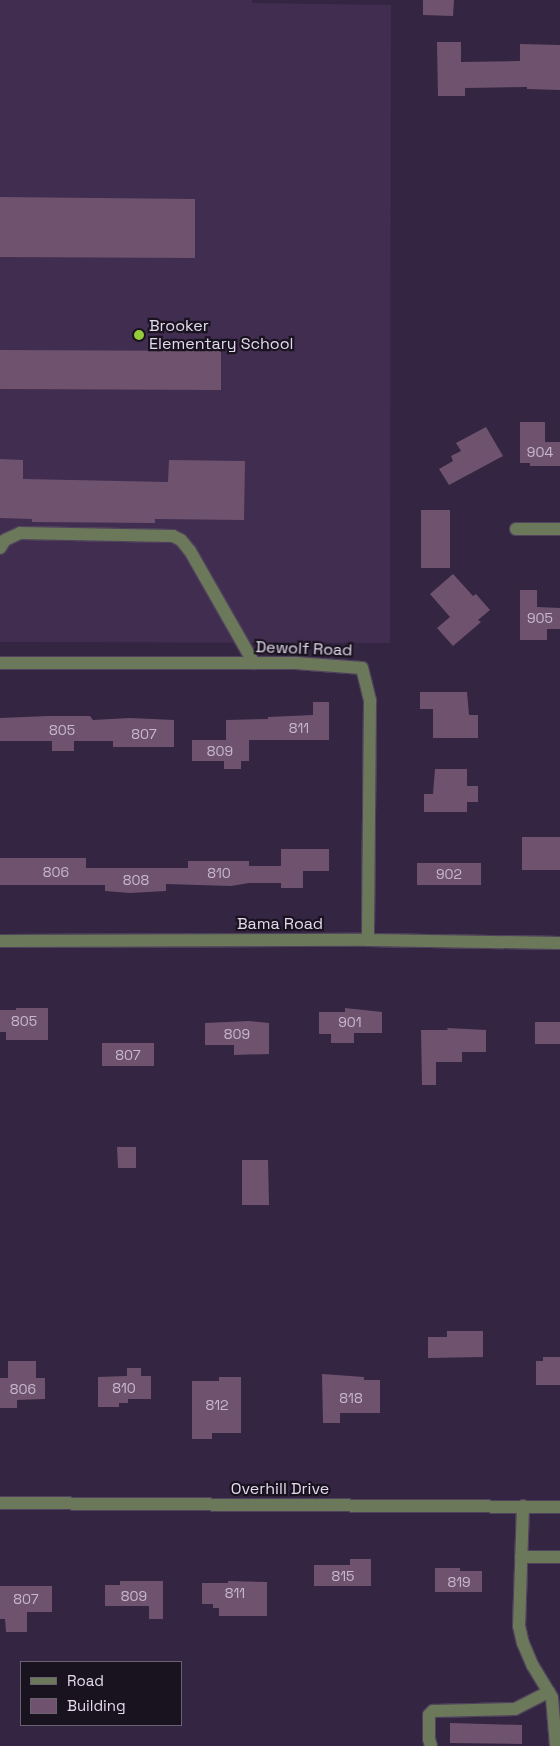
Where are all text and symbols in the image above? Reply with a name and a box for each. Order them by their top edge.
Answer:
place label: Brooker Elementary School [149,316,294,354]
marker: Brooker Elementary School [133,329,145,341]
house number: 904 [527,444,553,460]
house number: 905 [527,610,553,626]
street label: Dewolf Road [255,638,353,660]
house number: 811 [289,720,309,736]
house number: 805 [49,722,75,738]
house number: 807 [131,726,157,742]
house number: 809 [207,743,233,759]
house number: 806 [43,864,69,880]
house number: 810 [207,865,231,881]
house number: 902 [436,866,462,882]
house number: 808 [123,872,149,888]
street label: Bama Road [237,914,323,934]
house number: 805 [11,1013,37,1029]
house number: 901 [338,1014,362,1030]
house number: 809 [224,1026,250,1042]
house number: 807 [115,1047,141,1063]
house number: 810 [112,1380,136,1396]
house number: 806 [10,1381,36,1397]
house number: 818 [339,1390,363,1406]
house number: 812 [205,1397,229,1413]
street label: Overhill Drive [231,1479,329,1499]
house number: 815 [332,1568,354,1584]
house number: 819 [447,1574,471,1590]
house number: 811 [225,1585,245,1601]
house number: 809 [121,1588,147,1604]
house number: 807 [13,1591,39,1607]
legend [20,1661,182,1726]
text: Road [67,1671,104,1690]
text: Building [67,1696,126,1715]

